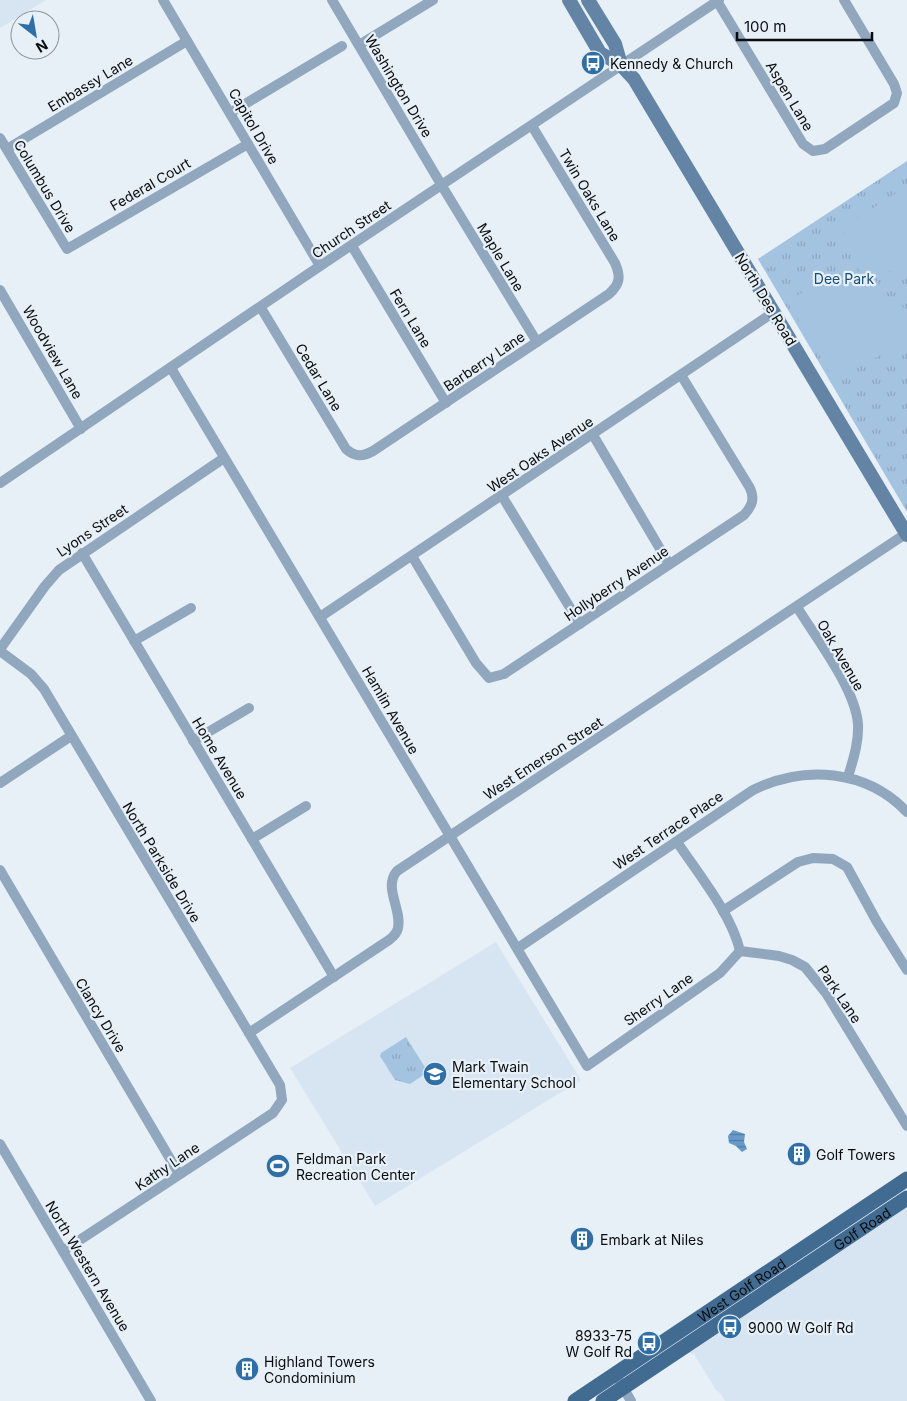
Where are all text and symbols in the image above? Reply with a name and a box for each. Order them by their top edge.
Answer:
north arrow [10,10,60,60]
scale bar [737,10,872,42]
text: 100 m [744,17,786,36]
street label: Washington Drive [362,32,436,140]
text: N [33,37,51,57]
bus stop icon: Kennedy & Church [580,50,606,76]
street label: Embassy Lane [44,51,136,115]
place label: Kennedy & Church [610,55,733,72]
street label: Aspen Lane [763,58,817,134]
street label: Capitol Drive [225,85,283,167]
street label: Columbus Drive [11,136,79,236]
street label: Twin Oaks Lane [556,146,624,244]
street label: Federal Court [107,154,194,214]
street label: Church Street [308,196,394,262]
street label: Maple Lane [474,220,528,294]
street label: North Dee Road [732,249,800,349]
park label: Dee Park [814,270,874,287]
street label: Fern Lane [387,285,435,351]
street label: Woodview Lane [19,302,87,402]
street label: Barberry Lane [440,328,528,394]
street label: Cedar Lane [292,340,346,414]
street label: West Oaks Avenue [484,412,596,496]
street label: Lyons Street [53,500,131,560]
street label: Hollyberry Avenue [561,542,671,624]
street label: Oak Avenue [814,616,868,694]
street label: Hamlin Avenue [359,663,423,757]
street label: West Emerson Street [480,713,606,803]
street label: Home Avenue [189,714,251,802]
street label: West Terrace Place [610,787,726,873]
street label: North Parkside Drive [119,799,205,925]
street label: Park Lane [814,962,866,1026]
street label: Sherry Lane [620,969,696,1029]
street label: Clancy Drive [72,975,130,1055]
place label: Mark Twain Elementary School [452,1058,576,1091]
school or university icon: Mark Twain Elementary School [422,1061,448,1087]
street label: Kathy Lane [132,1138,202,1194]
building icon: Golf Towers [786,1141,812,1167]
place label: Golf Towers [816,1146,895,1163]
place label: Feldman Park Recreation Center [296,1150,415,1183]
sports icon: Feldman Park Recreation Center [265,1153,291,1179]
street label: North Western Avenue [42,1198,134,1334]
street label: Golf Road [830,1203,893,1253]
building icon: Embark at Niles [569,1226,595,1252]
place label: Embark at Niles [600,1231,704,1248]
street label: West Golf Road [694,1254,789,1325]
bus stop icon: 9000 W Golf Rd [717,1314,743,1340]
place label: 9000 W Golf Rd [748,1319,854,1336]
place label: 8933-75 W Golf Rd [566,1327,632,1360]
bus stop icon: 8933-75 W Golf Rd [636,1330,662,1356]
place label: Highland Towers Condominium [264,1353,375,1386]
building icon: Highland Towers Condominium [234,1356,260,1382]

